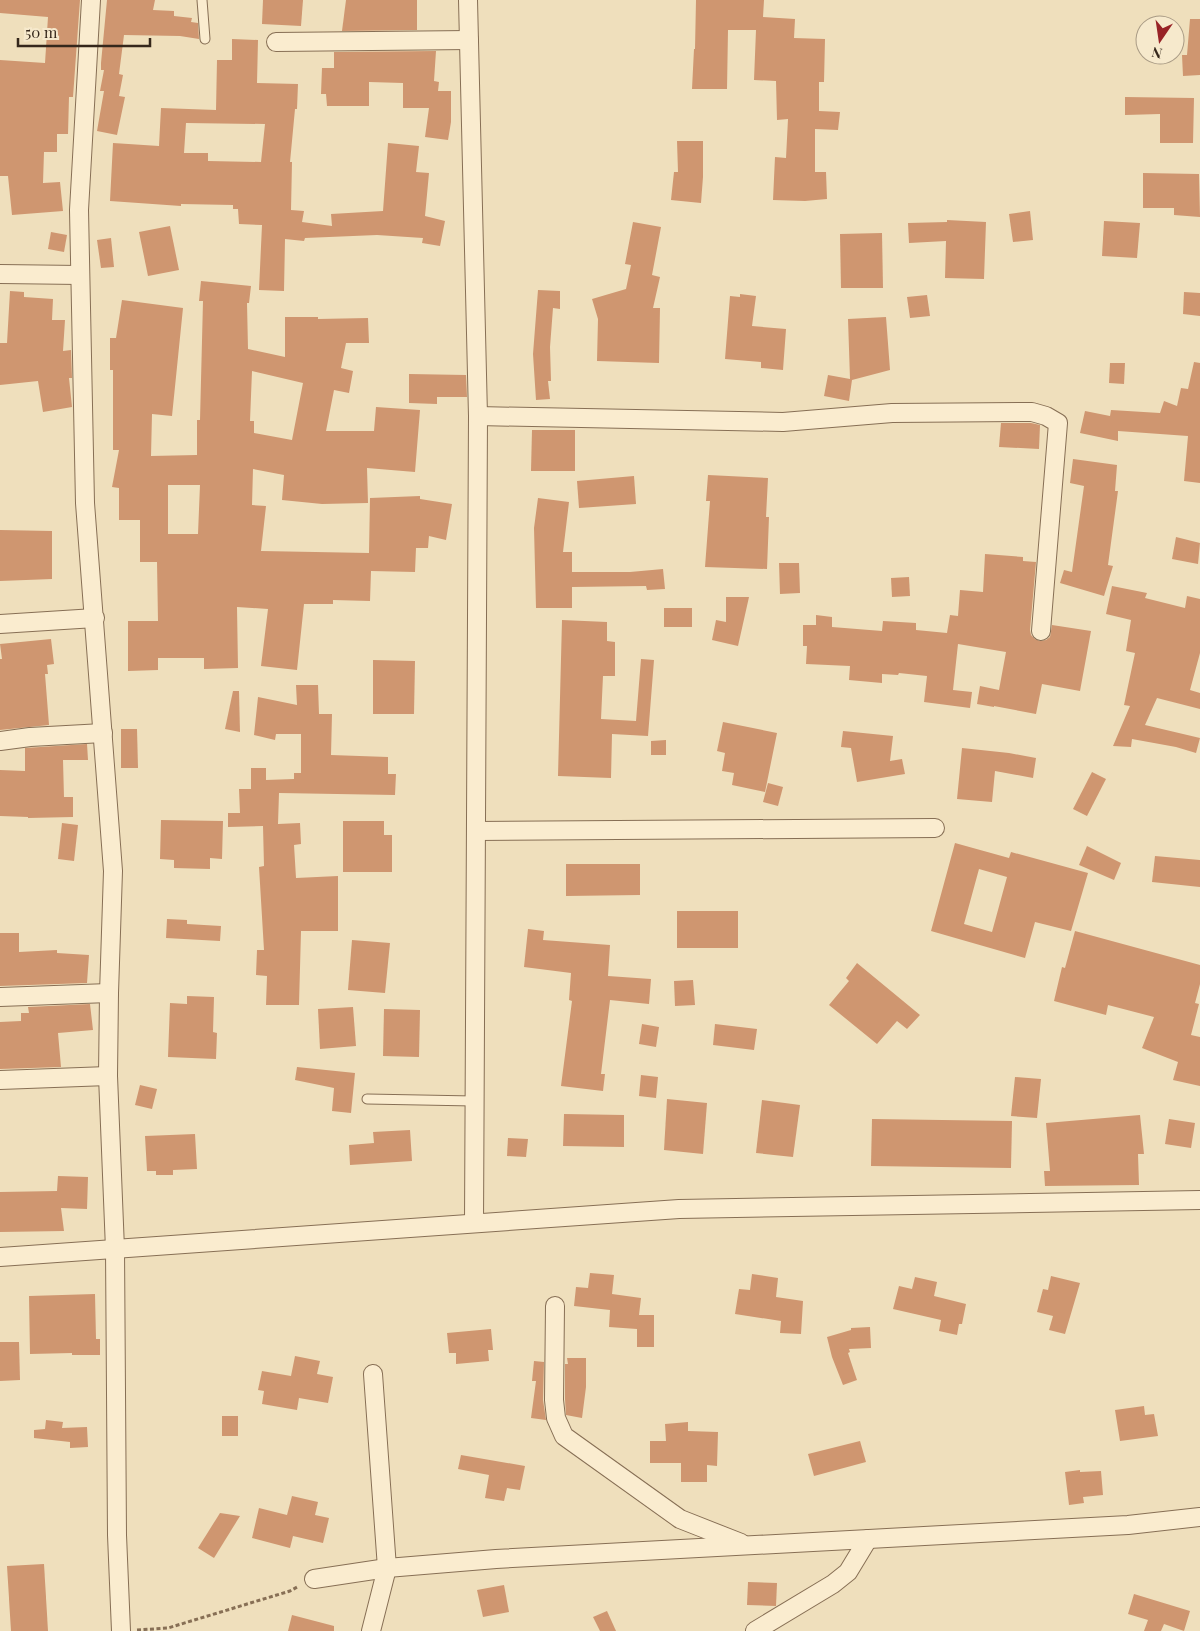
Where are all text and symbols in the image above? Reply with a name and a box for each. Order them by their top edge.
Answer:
scale bar [18,15,150,47]
north arrow [1135,15,1185,65]
text: 50 m [25,22,58,42]
text: N [1150,43,1164,64]

